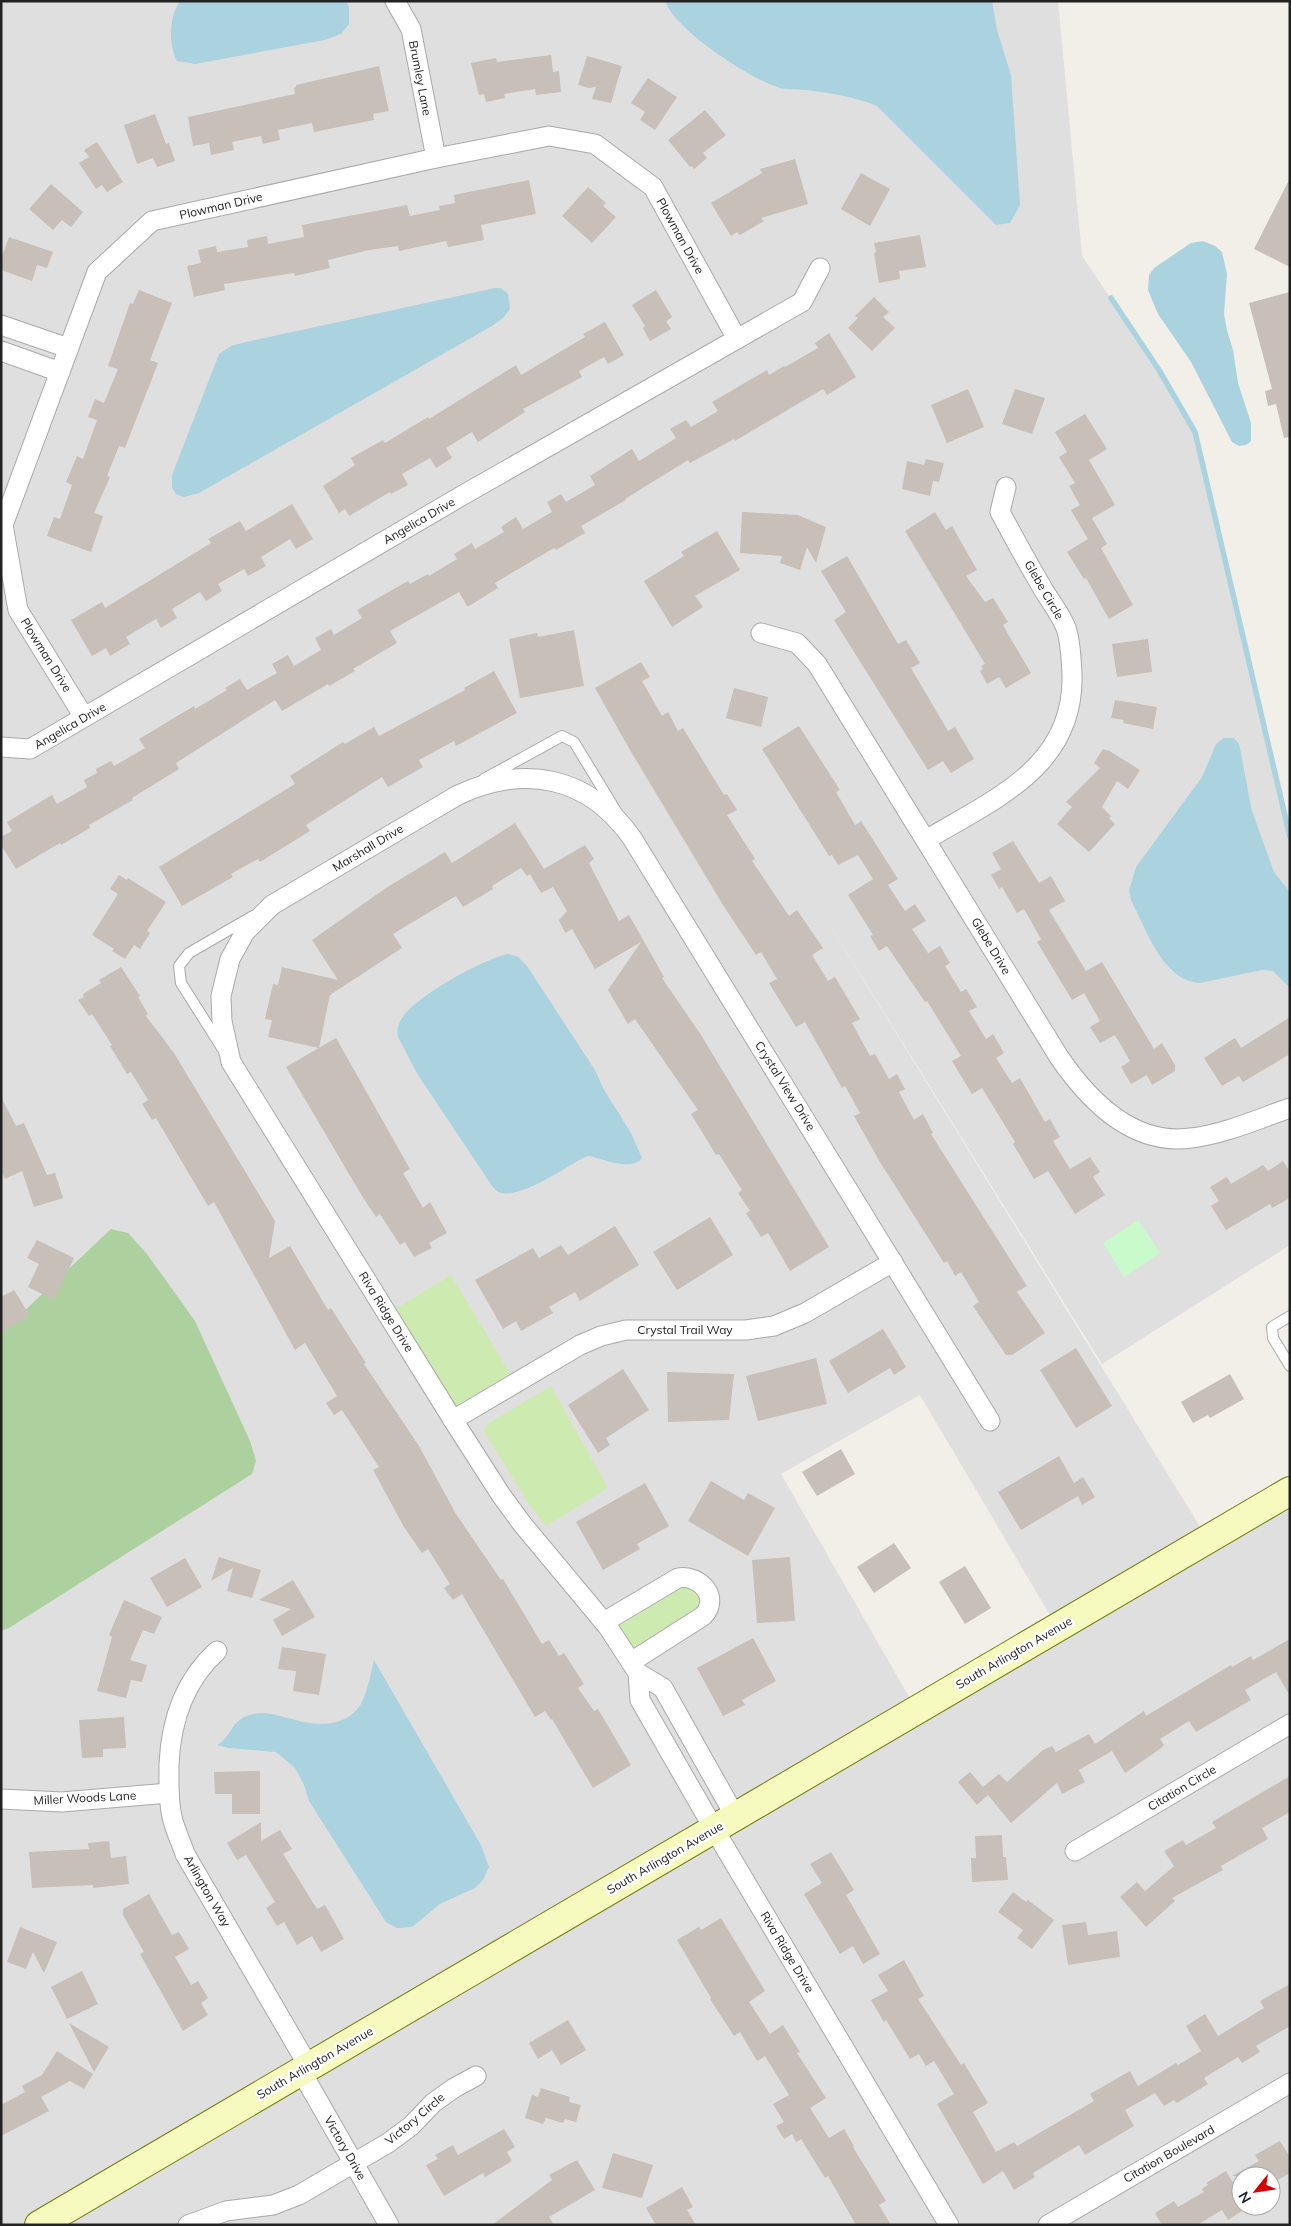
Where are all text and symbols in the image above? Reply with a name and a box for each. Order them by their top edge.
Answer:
street label: Brumley Lane [406,39,435,117]
street label: Plowman Drive [178,189,264,222]
street label: Plowman Drive [653,195,708,276]
street label: Angelica Drive [380,494,457,547]
street label: Glebe Circle [1022,558,1067,622]
street label: Plowman Drive [18,615,75,695]
street label: Angelica Drive [31,699,108,752]
street label: Marshall Drive [330,821,406,875]
street label: Glebe Drive [969,914,1014,977]
street label: Crystal View Drive [752,1038,819,1133]
street label: Riva Ridge Drive [356,1269,417,1355]
street label: Crystal Trail Way [637,1322,733,1337]
street label: South Arlington Avenue [953,1613,1075,1692]
street label: Citation Circle [1145,1761,1219,1814]
street label: Miller Woods Lane [33,1787,137,1808]
street label: South Arlington Avenue [604,1818,726,1897]
street label: Arlington Way [181,1852,234,1930]
street label: Riva Ridge Drive [757,1908,818,1995]
street label: South Arlington Avenue [254,2023,376,2102]
street label: Victory Circle [382,2089,447,2148]
street label: Victory Drive [321,2113,370,2182]
street label: Citation Boulevard [1121,2121,1217,2186]
north arrow [1231,2166,1281,2216]
text: N [1234,2188,1255,2207]

